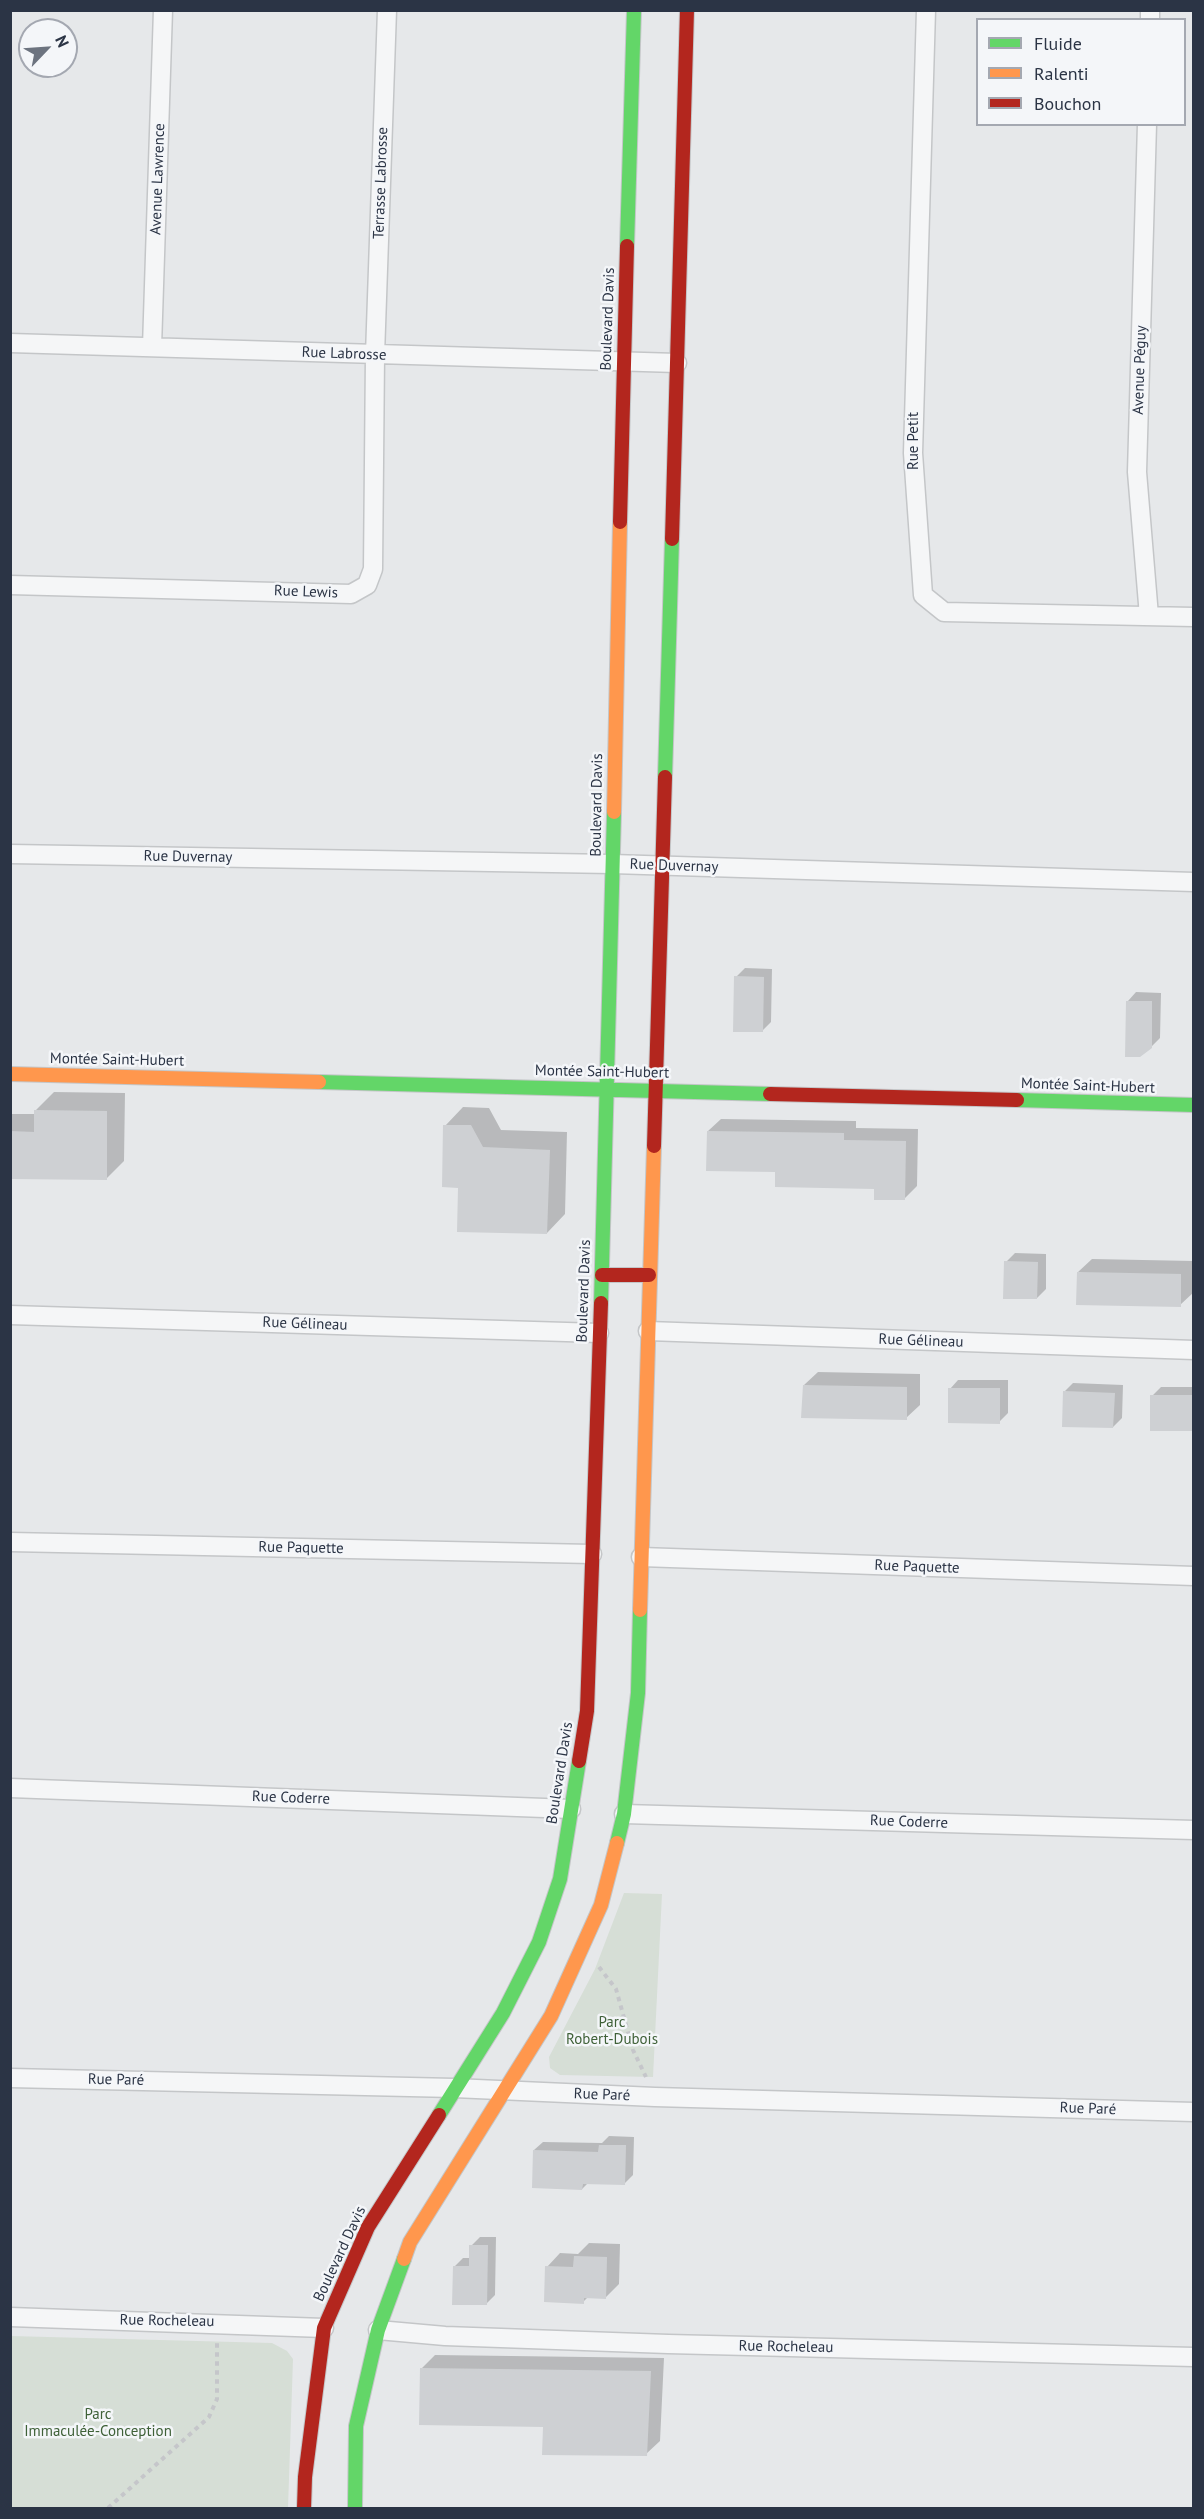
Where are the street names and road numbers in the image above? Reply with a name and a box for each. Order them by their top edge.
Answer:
street label: Avenue Lawrence [147,123,169,235]
street label: Terrasse Labrosse [370,127,392,239]
street label: Boulevard Davis [597,267,619,371]
street label: Avenue Péguy [1129,325,1151,415]
street label: Rue Labrosse [301,344,387,364]
street label: Rue Petit [905,412,923,470]
street label: Rue Lewis [274,582,338,602]
street label: Boulevard Davis [587,753,607,857]
street label: Rue Duvernay [143,847,233,867]
street label: Rue Duvernay [629,855,719,877]
street label: Montée Saint-Hubert [50,1050,184,1070]
street label: Montée Saint-Hubert [535,1062,669,1082]
street label: Montée Saint-Hubert [1021,1075,1155,1097]
street label: Boulevard Davis [573,1239,595,1343]
street label: Rue Gélineau [262,1314,348,1334]
street label: Rue Gélineau [878,1331,964,1351]
street label: Rue Paquette [258,1538,344,1558]
street label: Rue Paquette [874,1557,960,1577]
street label: Boulevard Davis [543,1721,577,1825]
street label: Rue Coderre [252,1788,330,1808]
street label: Rue Coderre [870,1812,948,1832]
street label: Rue Paré [88,2071,144,2089]
street label: Rue Paré [573,2085,631,2105]
street label: Rue Paré [1059,2099,1117,2119]
street label: Boulevard Davis [310,2203,370,2305]
street label: Rue Rocheleau [119,2311,215,2331]
street label: Rue Rocheleau [738,2337,834,2357]

